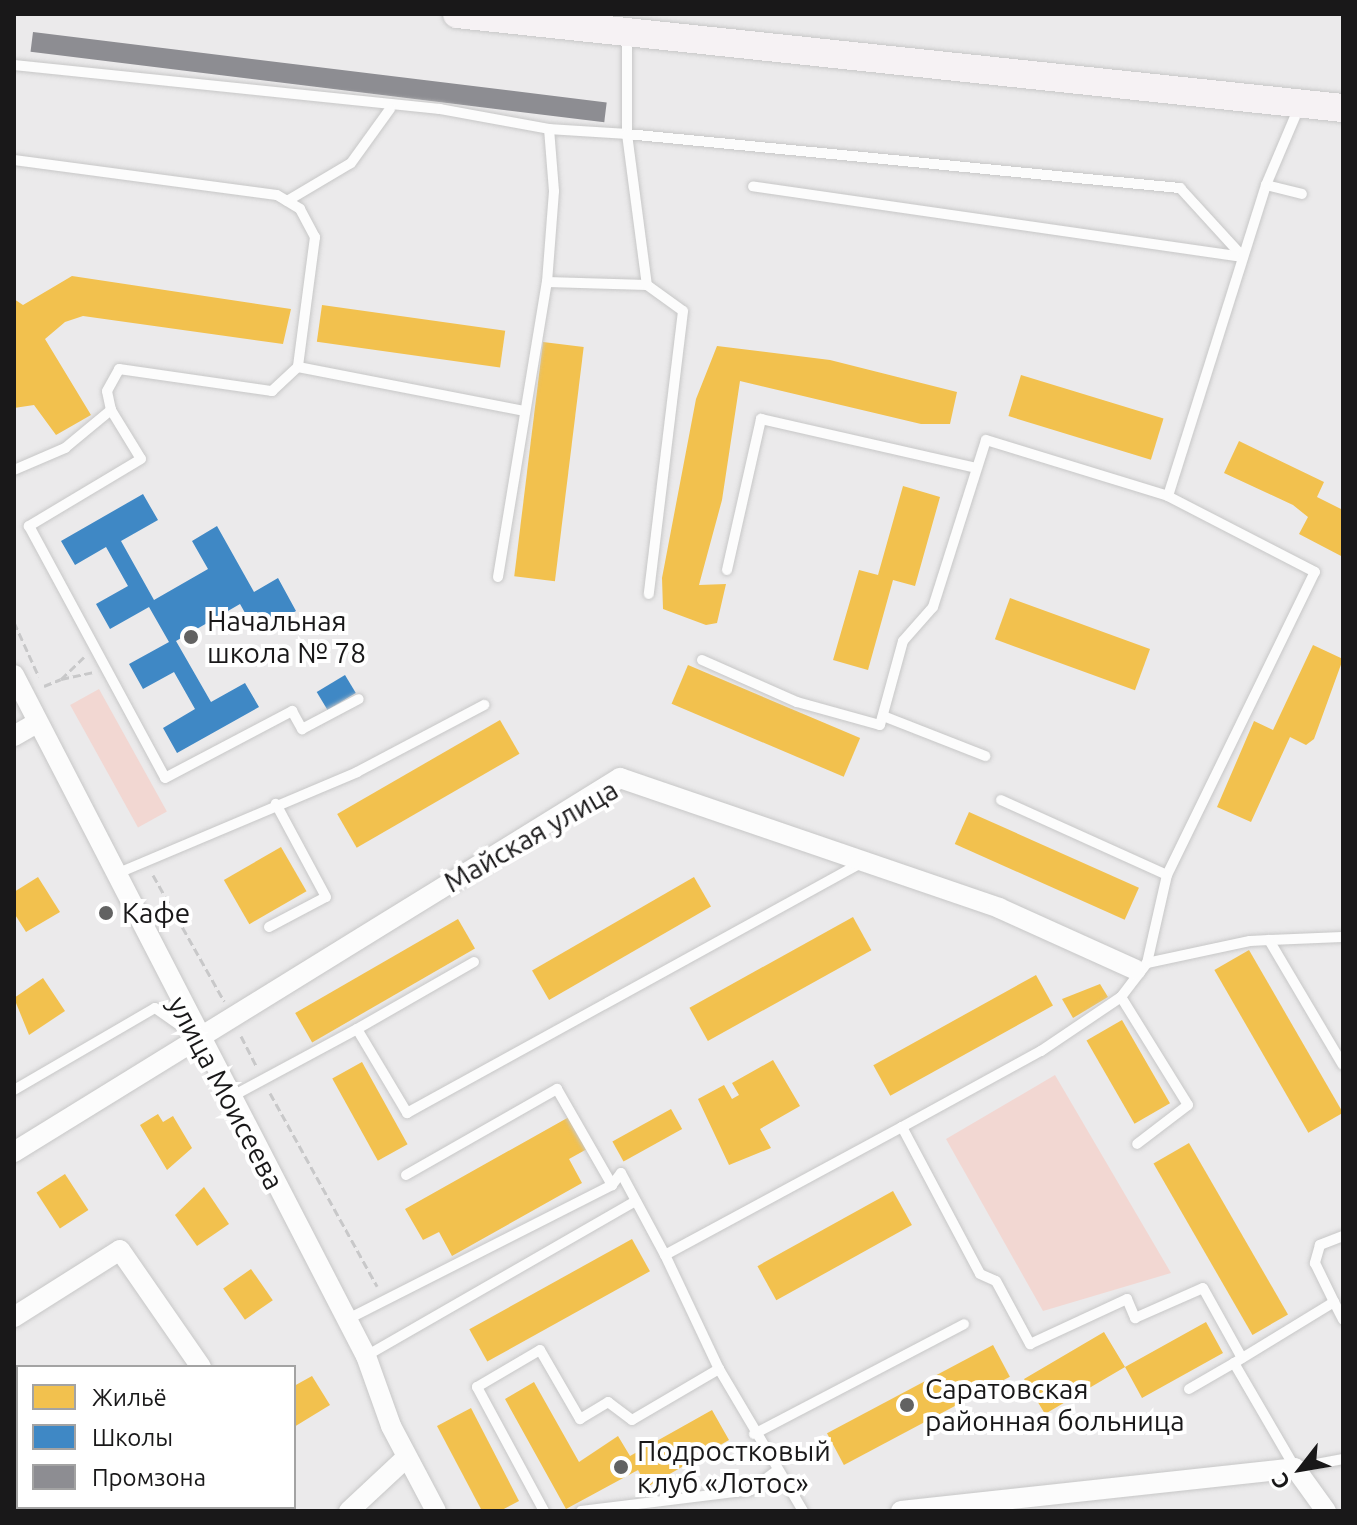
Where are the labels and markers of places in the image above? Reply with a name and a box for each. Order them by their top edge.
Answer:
place label: Начальная школа № 78 [207,604,366,670]
marker: Начальная школа № 78 [182,628,200,646]
place label: Кафе [122,896,190,930]
marker: Кафе [97,904,115,922]
place label: Саратовская районная больница [925,1372,1185,1438]
marker: Саратовская районная больница [896,1394,918,1416]
place label: Подростковый клуб «Лотос» [637,1434,831,1500]
marker: Подростковый клуб «Лотос» [612,1458,630,1476]

